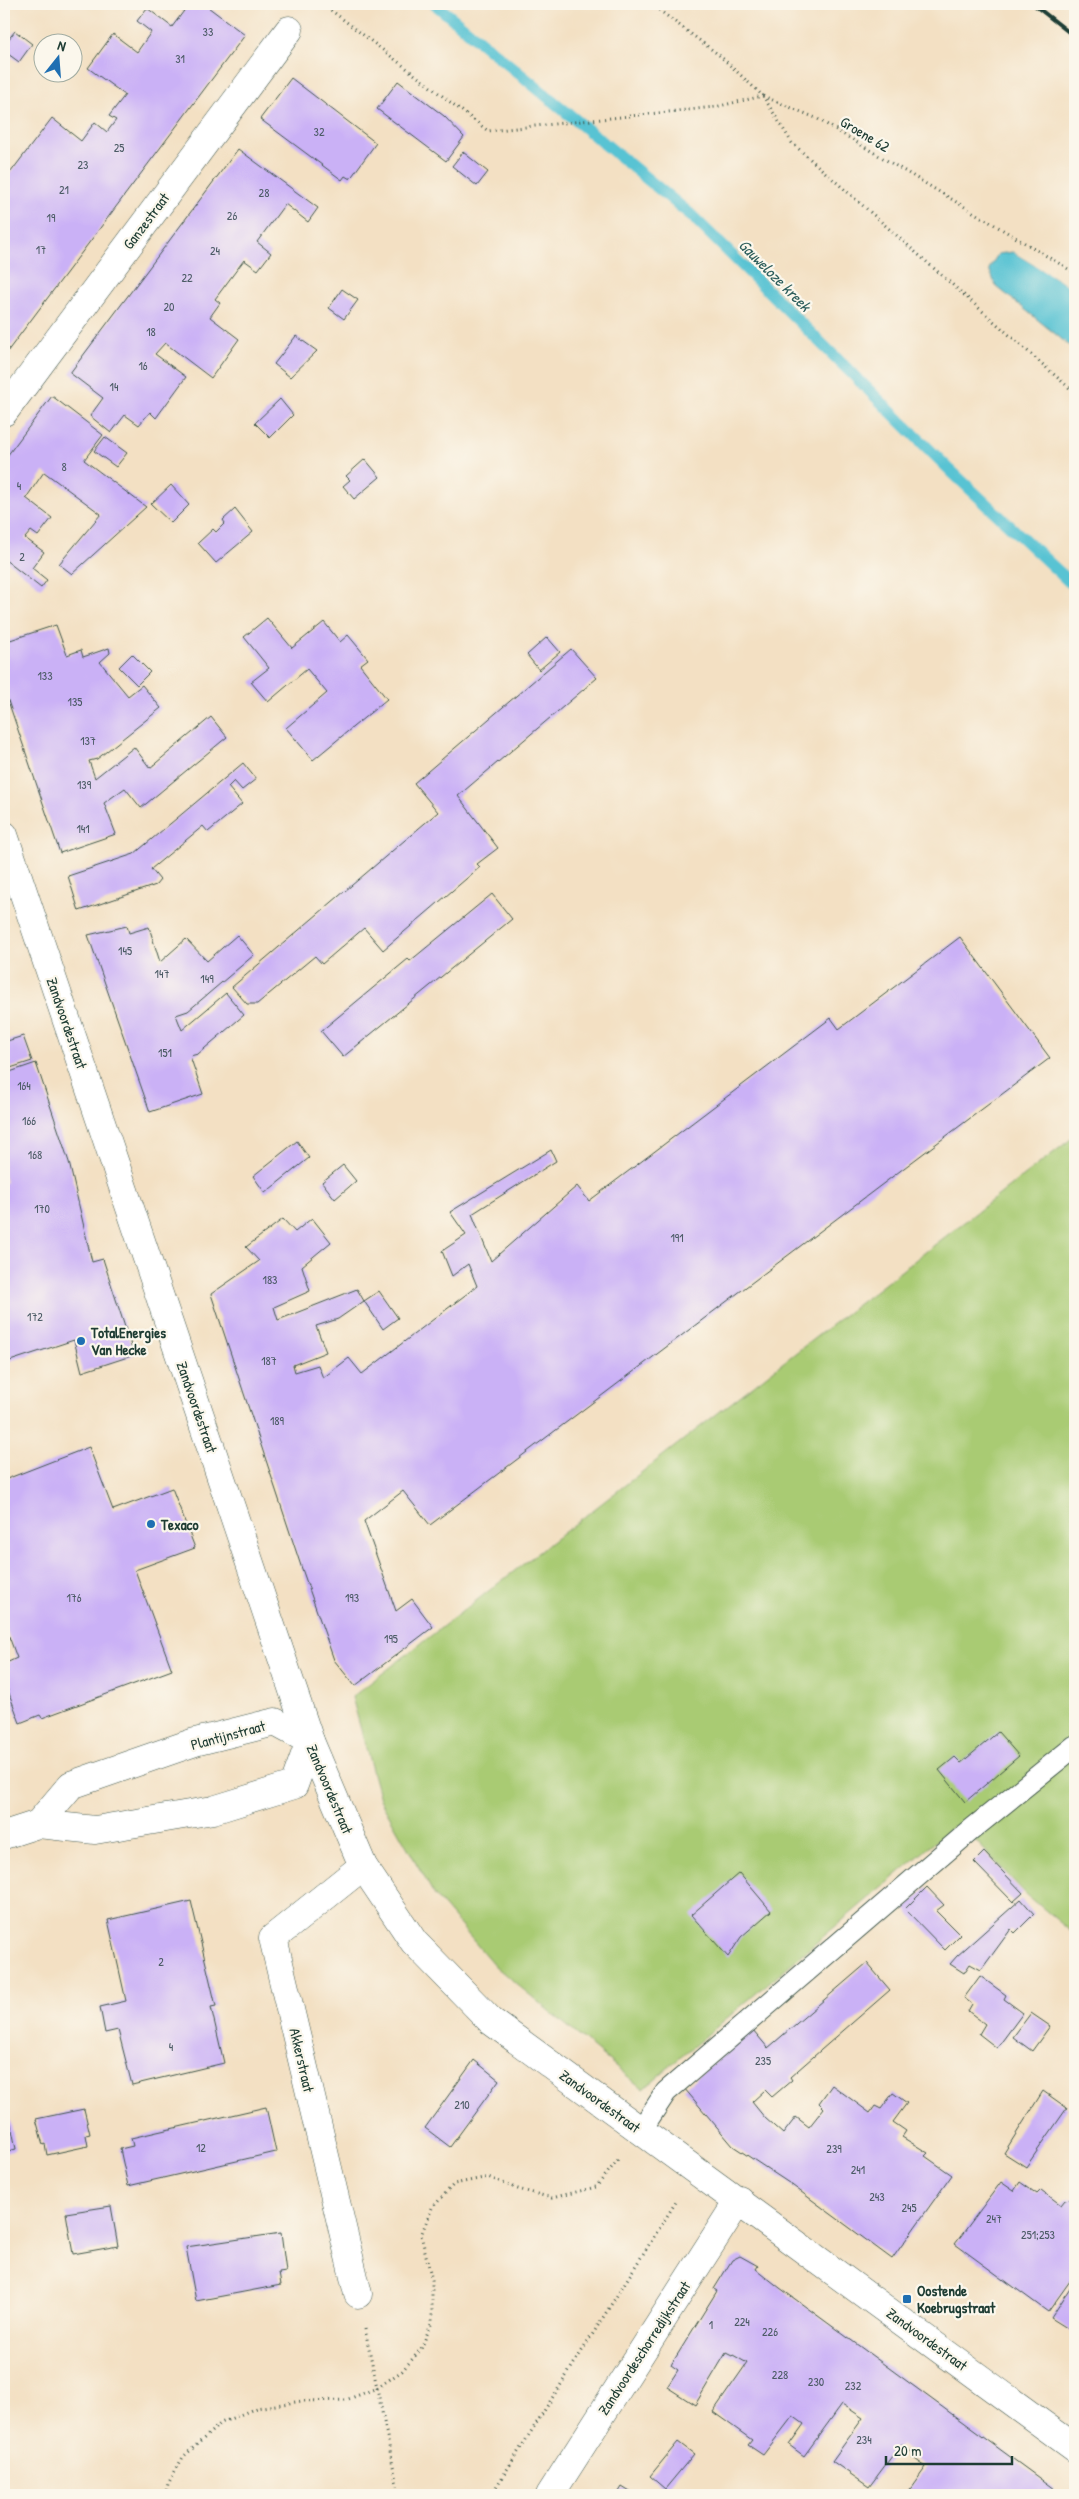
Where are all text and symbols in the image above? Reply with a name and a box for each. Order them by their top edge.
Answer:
house number: 33 [203,23,213,40]
north arrow [32,32,82,82]
text: N [56,35,69,55]
house number: 31 [175,50,185,67]
street label: Groene 62 [836,111,894,157]
house number: 32 [314,123,325,140]
house number: 25 [114,139,124,156]
house number: 23 [78,156,89,173]
house number: 21 [59,181,69,198]
house number: 28 [259,184,269,201]
street label: Ganzestraat [118,188,175,254]
house number: 26 [227,207,237,224]
house number: 19 [47,209,56,226]
water label: Gauweloze kreek [734,234,817,317]
house number: 17 [36,241,46,258]
house number: 24 [210,242,221,259]
house number: 22 [181,269,193,286]
house number: 20 [164,298,175,315]
house number: 18 [146,323,156,340]
house number: 16 [138,357,148,374]
house number: 14 [110,378,119,395]
house number: 8 [61,458,67,475]
house number: 4 [17,477,22,494]
house number: 2 [19,548,25,565]
house number: 133 [37,667,53,684]
house number: 135 [68,693,82,710]
house number: 137 [80,732,96,749]
house number: 139 [77,776,92,793]
house number: 141 [76,820,90,837]
house number: 145 [118,942,132,959]
house number: 147 [155,965,169,982]
house number: 149 [200,970,214,987]
street label: Zandvoordestraat [42,974,93,1072]
house number: 151 [158,1044,172,1061]
house number: 164 [17,1077,31,1094]
house number: 166 [22,1112,36,1129]
house number: 168 [28,1146,42,1163]
house number: 170 [34,1200,50,1217]
house number: 191 [670,1229,684,1246]
house number: 183 [263,1271,277,1288]
house number: 172 [27,1308,43,1325]
place label: TotalEnergies Van Hecke [90,1322,166,1360]
marker: TotalEnergies Van Hecke [75,1335,87,1347]
house number: 187 [261,1352,277,1369]
street label: Zandvoordestraat [172,1358,223,1456]
house number: 189 [270,1412,285,1429]
place label: Texaco [160,1514,198,1535]
marker: Texaco [145,1518,157,1530]
house number: 176 [66,1589,82,1606]
house number: 193 [345,1589,359,1606]
house number: 195 [384,1630,398,1647]
street label: Plantijnstraat [188,1715,268,1755]
street label: Zandvoordestraat [302,1741,359,1838]
house number: 2 [158,1953,164,1970]
street label: Akkerstraat [284,2026,320,2095]
house number: 4 [169,2038,174,2055]
house number: 235 [755,2052,771,2069]
street label: Zandvoordestraat [555,2064,645,2138]
house number: 210 [454,2096,470,2113]
house number: 12 [196,2139,206,2156]
house number: 239 [826,2140,842,2157]
house number: 241 [851,2161,865,2178]
house number: 243 [869,2188,885,2205]
house number: 245 [901,2199,917,2216]
house number: 247 [986,2210,1002,2227]
house number: 251;253 [1021,2226,1055,2243]
street label: Zandvoordeschorredijkstraat [593,2276,696,2419]
place label: Oostende Koebrugstraat [917,2280,996,2319]
marker: Oostende Koebrugstraat [901,2293,913,2305]
street label: Zandvoordestraat [882,2302,972,2376]
house number: 224 [734,2313,750,2330]
house number: 1 [709,2316,713,2333]
house number: 226 [762,2323,778,2340]
house number: 228 [772,2366,788,2383]
house number: 230 [808,2373,824,2390]
house number: 232 [845,2377,862,2394]
house number: 234 [856,2431,872,2448]
scale bar [886,2434,1013,2466]
text: 20 m [894,2440,921,2461]

